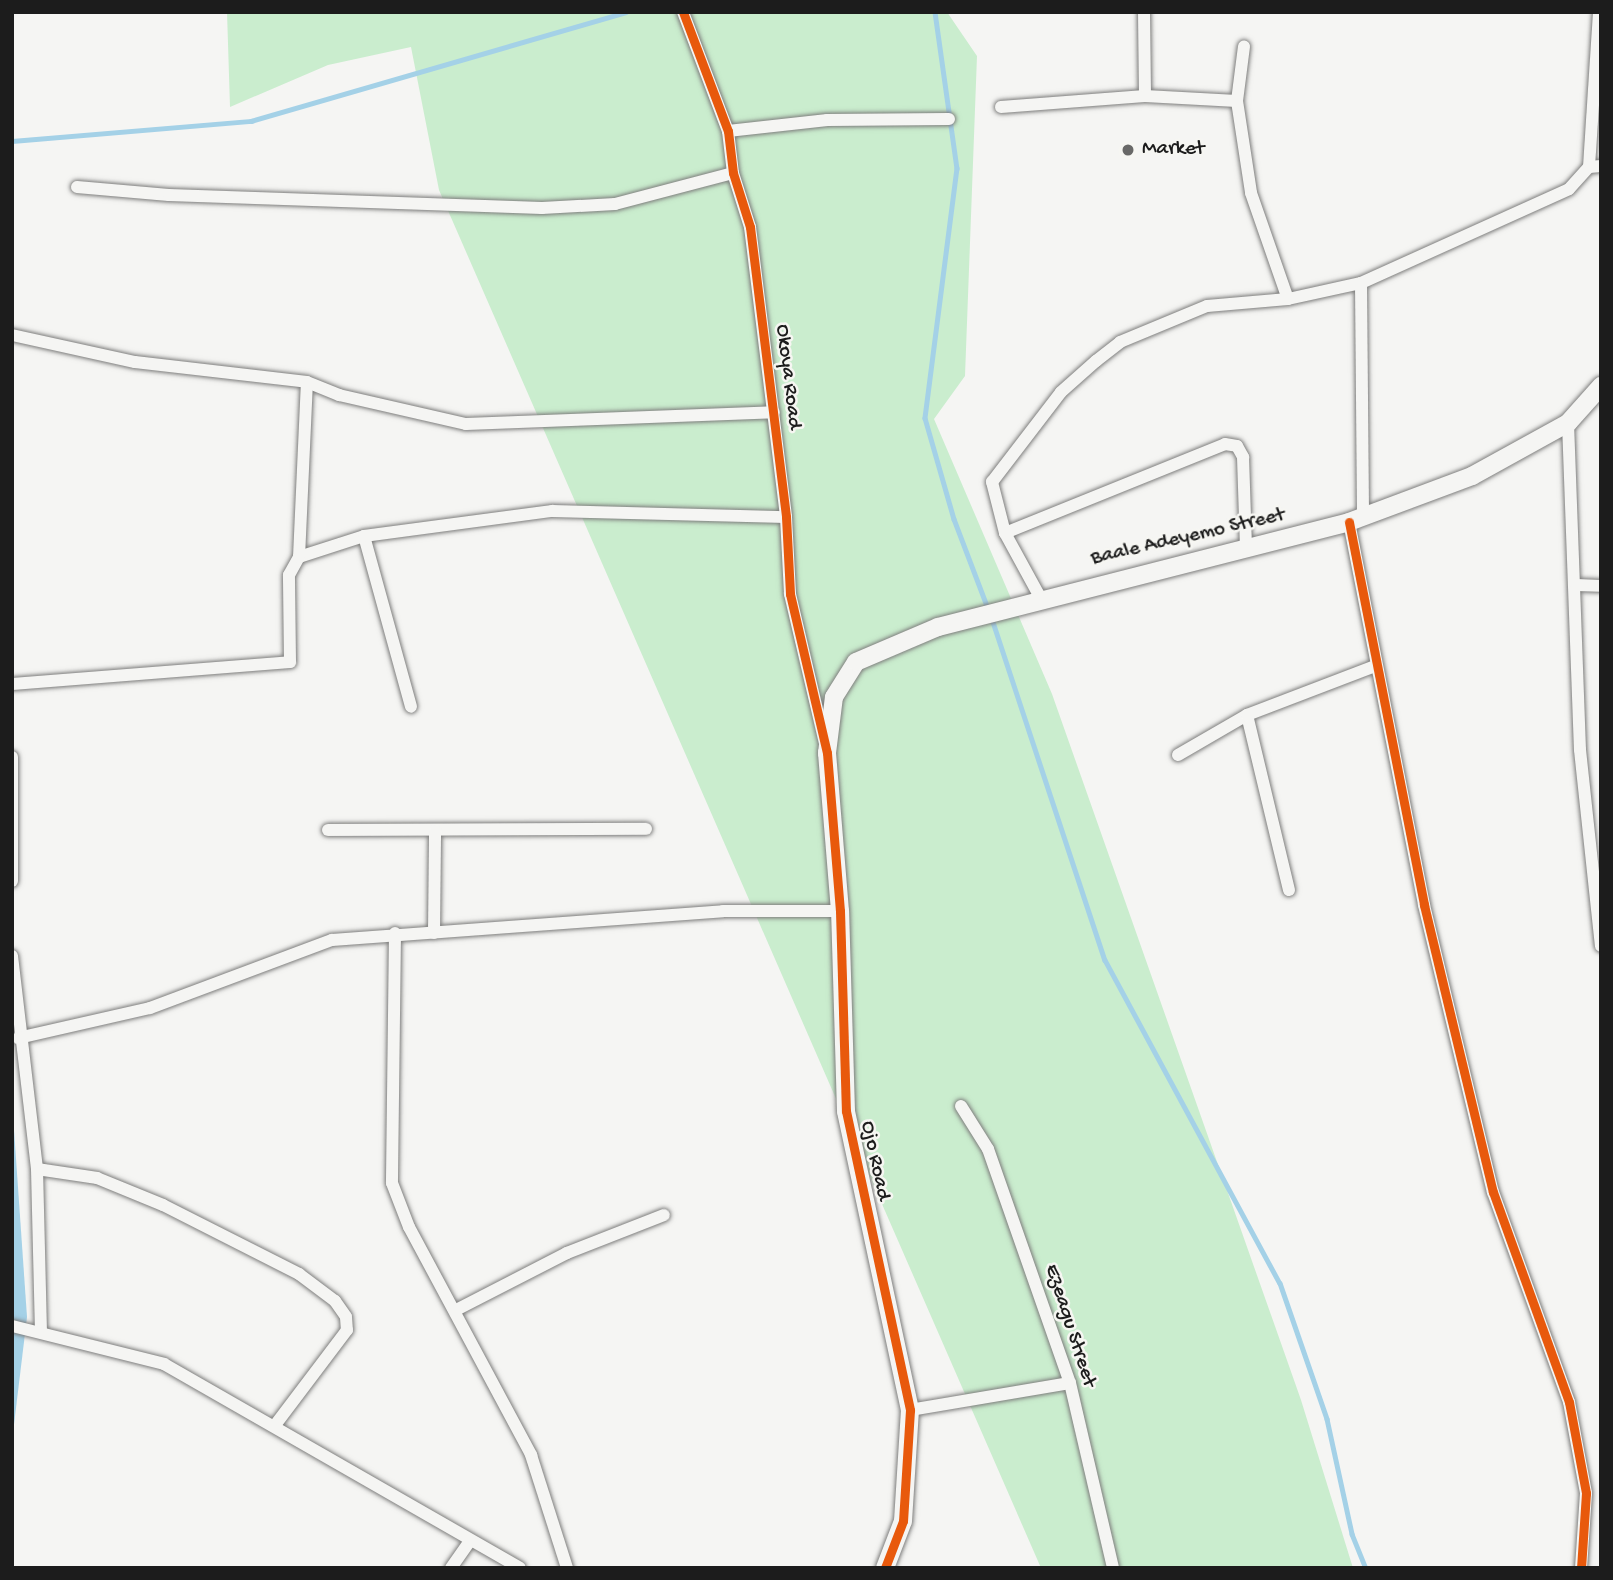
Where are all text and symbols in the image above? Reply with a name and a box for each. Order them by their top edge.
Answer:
place label: Market [1142,137,1204,163]
marker: Market [1120,142,1136,158]
street label: Okoya Road [768,323,806,431]
street label: Baale Adeyemo Street [1089,503,1287,573]
street label: Ojo Road [853,1119,895,1203]
street label: Ezeagu Street [1037,1261,1101,1391]

